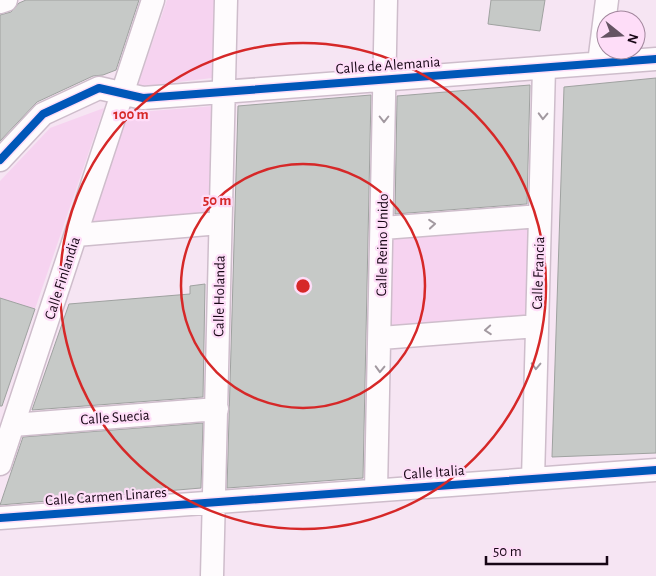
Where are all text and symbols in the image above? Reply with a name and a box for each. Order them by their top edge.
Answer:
north arrow [596,10,646,60]
text: N [624,32,641,45]
street label: Calle de Alemania [335,54,441,77]
text: 100 m [113,107,149,122]
one-way arrow [538,113,548,121]
one-way arrow [379,115,389,123]
text: 50 m [203,193,231,208]
street label: Calle Reino Unido [374,193,391,297]
one-way arrow [428,219,436,230]
street label: Calle Finlandia [42,235,83,321]
street label: Calle Francia [530,236,547,310]
street label: Calle Holanda [211,255,228,337]
centre of rings [294,277,312,295]
one-way arrow [484,324,492,335]
one-way arrow [531,363,541,371]
one-way arrow [375,365,385,373]
street label: Calle Suecia [80,408,150,427]
street label: Calle Italia [403,463,465,482]
street label: Calle Carmen Linares [45,485,167,508]
scale bar [486,534,607,566]
text: 50 m [493,544,522,559]

